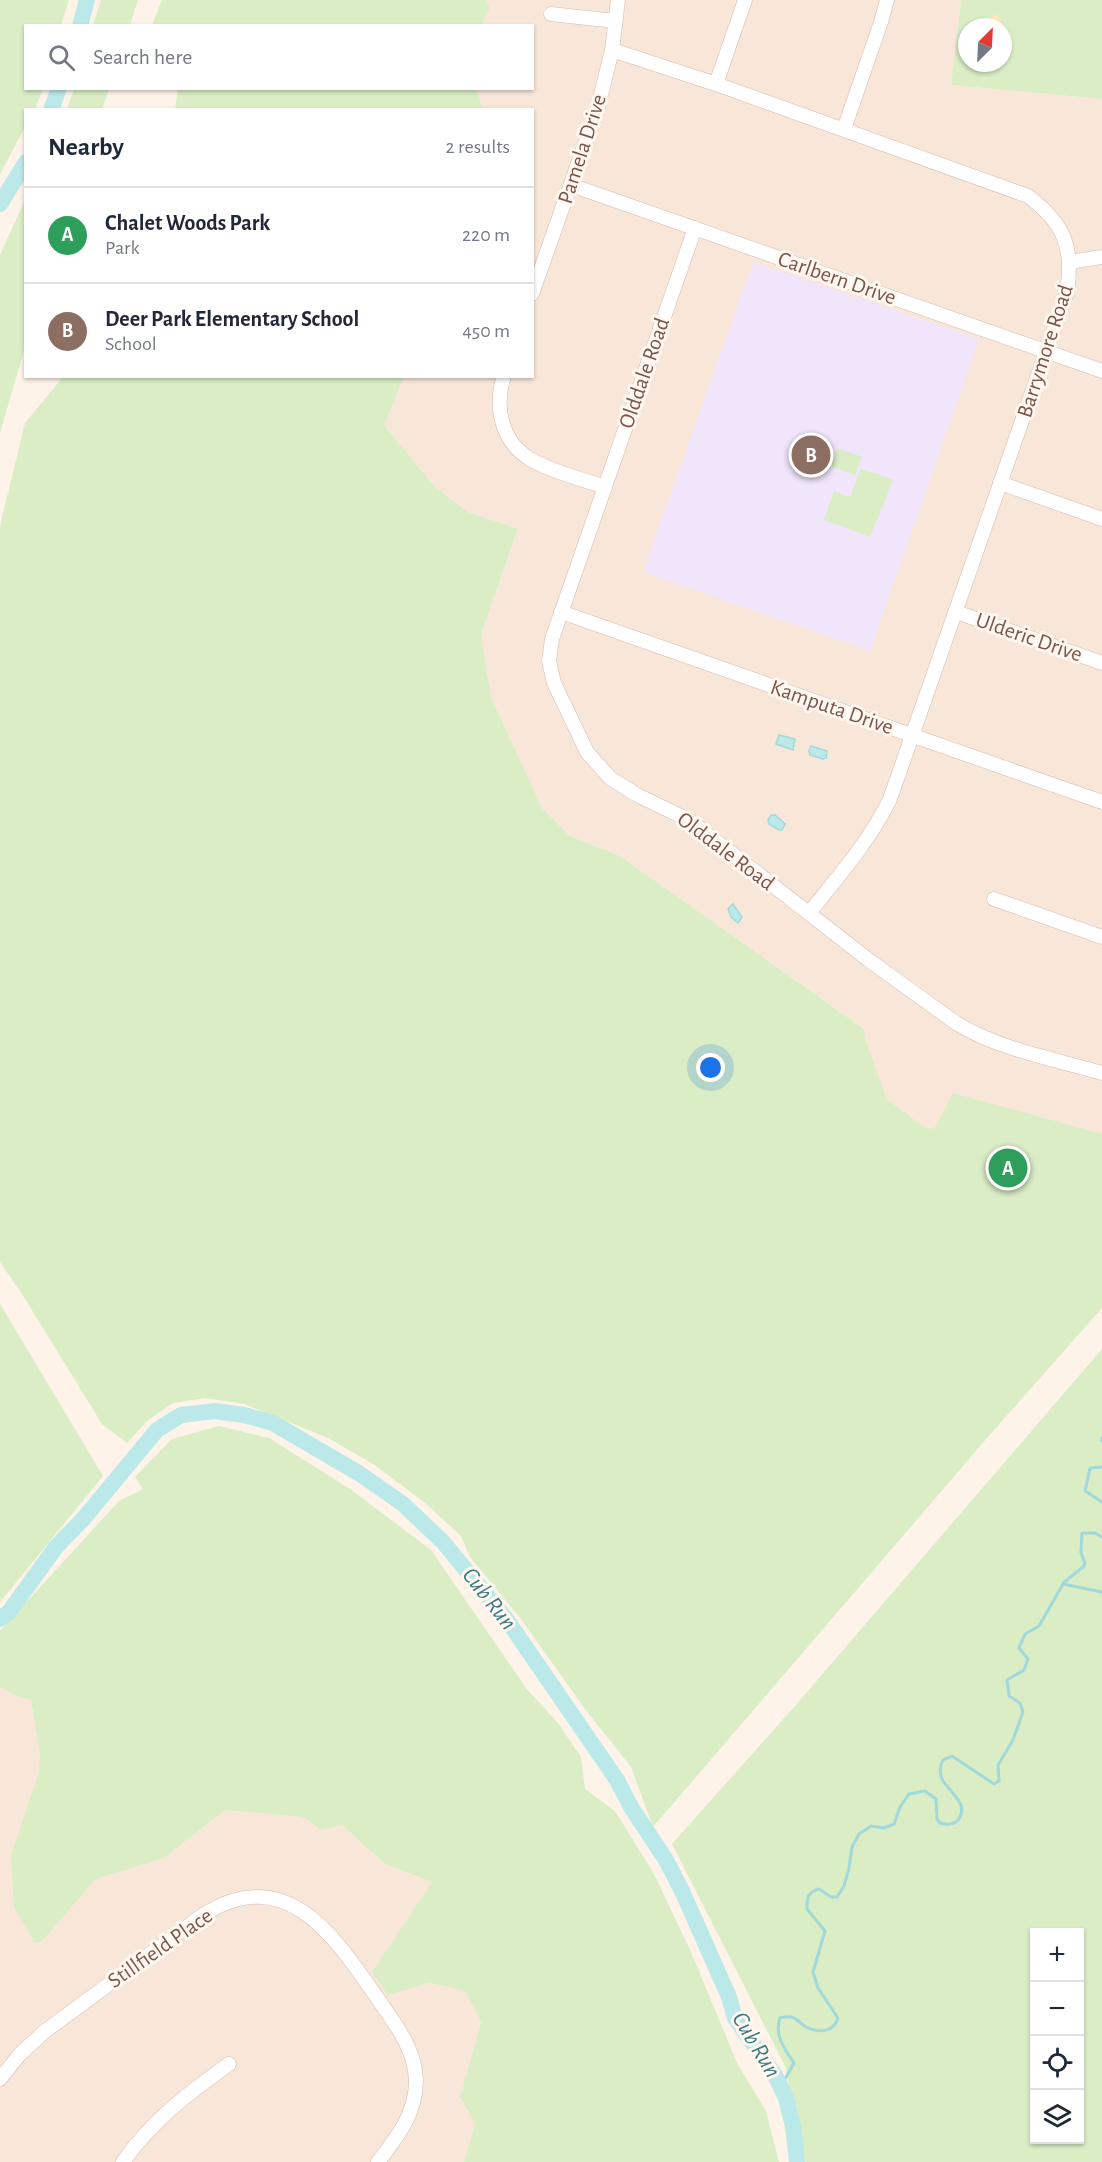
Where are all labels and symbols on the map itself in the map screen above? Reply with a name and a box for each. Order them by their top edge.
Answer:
north arrow [958,18,1012,72]
street label: Pamela Drive [554,92,610,206]
street label: Carlbern Drive [775,248,899,308]
street label: Barrymore Road [1013,282,1077,420]
street label: Olddale Road [615,315,673,431]
pin: B [792,432,830,478]
street label: Ulderic Drive [973,609,1085,665]
street label: Kamputa Drive [768,676,896,738]
street label: Olddale Road [673,808,779,894]
your location [696,1053,725,1082]
pin: A [988,1146,1028,1190]
water label: Cub Run [457,1563,521,1635]
street label: Stillfield Place [104,1904,216,1992]
water label: Cub Run [727,2008,785,2082]

